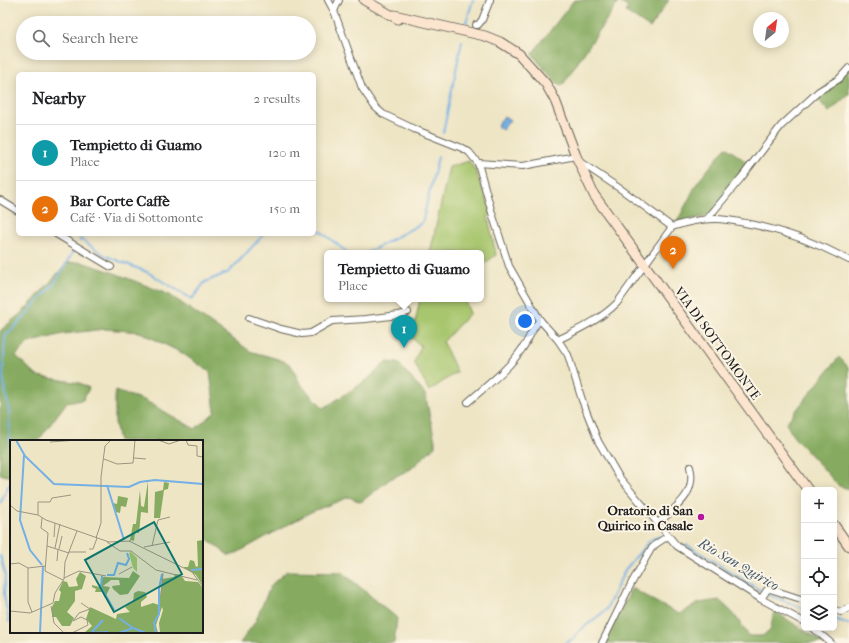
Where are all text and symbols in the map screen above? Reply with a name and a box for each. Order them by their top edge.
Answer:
north arrow [753,12,789,48]
search box [16,16,316,60]
icon: search [30,27,52,49]
text: Search here [62,29,138,47]
text: Nearby [32,88,86,108]
text: 2 results [254,91,300,106]
text: Tempietto di Guamo [70,136,202,154]
text: 1 [43,145,47,160]
text: 120 m [268,145,300,160]
text: Place [70,154,100,169]
text: Bar Corte Caffè [70,192,170,210]
text: 2 [42,201,48,216]
text: 150 m [269,201,300,216]
text: Café · Via di Sottomonte [70,210,203,225]
pin: 2 [660,236,686,269]
popup [324,250,484,302]
text: Tempietto di Guamo [338,260,470,278]
text: Place [338,278,368,293]
street label: VIA DI SOTTOMONTE [671,283,764,403]
your location [515,311,535,331]
pin: 1 [391,315,417,348]
inset map [10,440,203,633]
map controls [801,487,837,631]
button: + [801,487,837,523]
place label: Oratorio di San Quirico in Casale [598,503,694,533]
marker: Oratorio di San Quirico in Casale [696,512,706,522]
button: − [801,523,837,559]
water label: Rio San Quirico [694,534,782,594]
button: locate [801,559,837,595]
button: layers [801,595,837,631]

